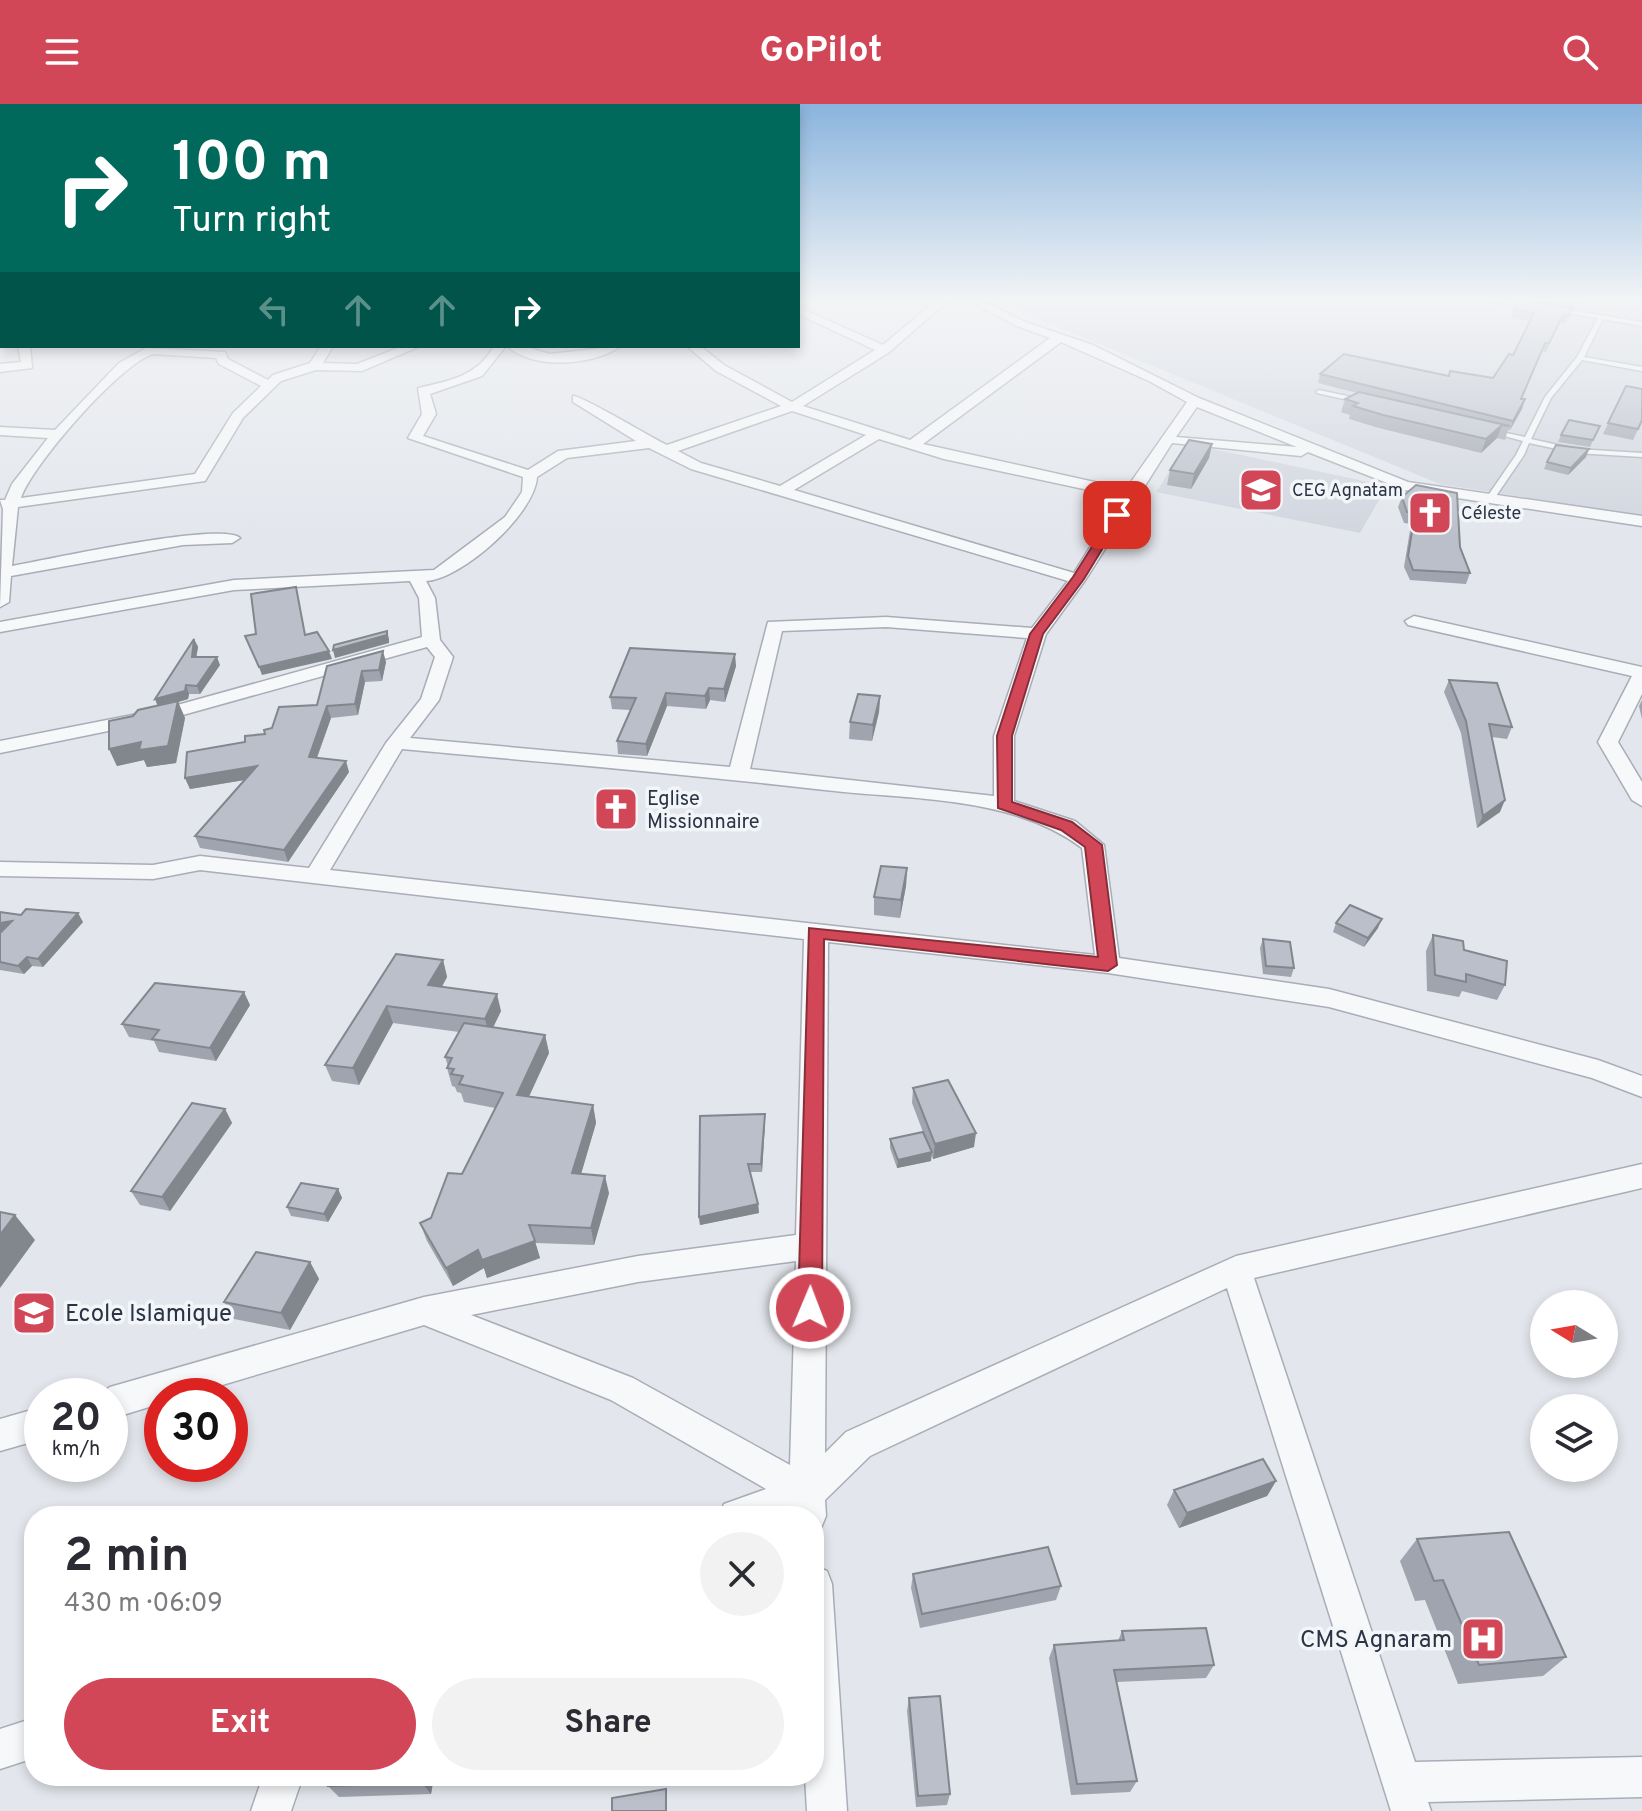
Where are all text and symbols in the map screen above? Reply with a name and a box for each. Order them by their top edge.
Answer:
text: GoPilot [760,29,882,75]
icon: menu [40,30,84,74]
icon: search [1558,30,1602,74]
text: 100 m [172,130,331,200]
icon: right [40,136,144,240]
text: Turn right [172,199,331,245]
icon: left [252,288,296,332]
icon: ahead [336,288,380,332]
icon: ahead [420,288,464,332]
icon: right [504,288,548,332]
school or university icon: CEG Agnatam [1237,466,1285,514]
place label: CEG Agnatam [1292,480,1403,503]
pin [1083,481,1151,549]
church icon: Céleste [1406,489,1454,537]
icon: arrive [1095,493,1139,537]
place label: Céleste [1461,503,1521,526]
church icon: Eglise Missionnaire [592,785,640,833]
place label: Eglise Missionnaire [647,787,760,836]
position arrow [768,1266,852,1350]
school or university icon: Ecole Islamique [10,1289,58,1337]
north arrow [1530,1290,1618,1378]
map controls [1530,1290,1618,1482]
place label: Ecole Islamique [65,1300,232,1330]
speed limit sign: 30 [144,1378,248,1482]
button: layers [1530,1394,1618,1482]
text: 20 [51,1395,101,1445]
text: km/h [52,1437,100,1463]
text: 2 min [64,1528,189,1588]
button: close [700,1532,784,1616]
text: 430 m · 06:09 [64,1588,223,1621]
hospital icon: CMS Agnaram [1459,1615,1507,1663]
place label: CMS Agnaram [1300,1626,1452,1656]
button: Exit [64,1678,416,1770]
button: Share [432,1678,784,1770]

